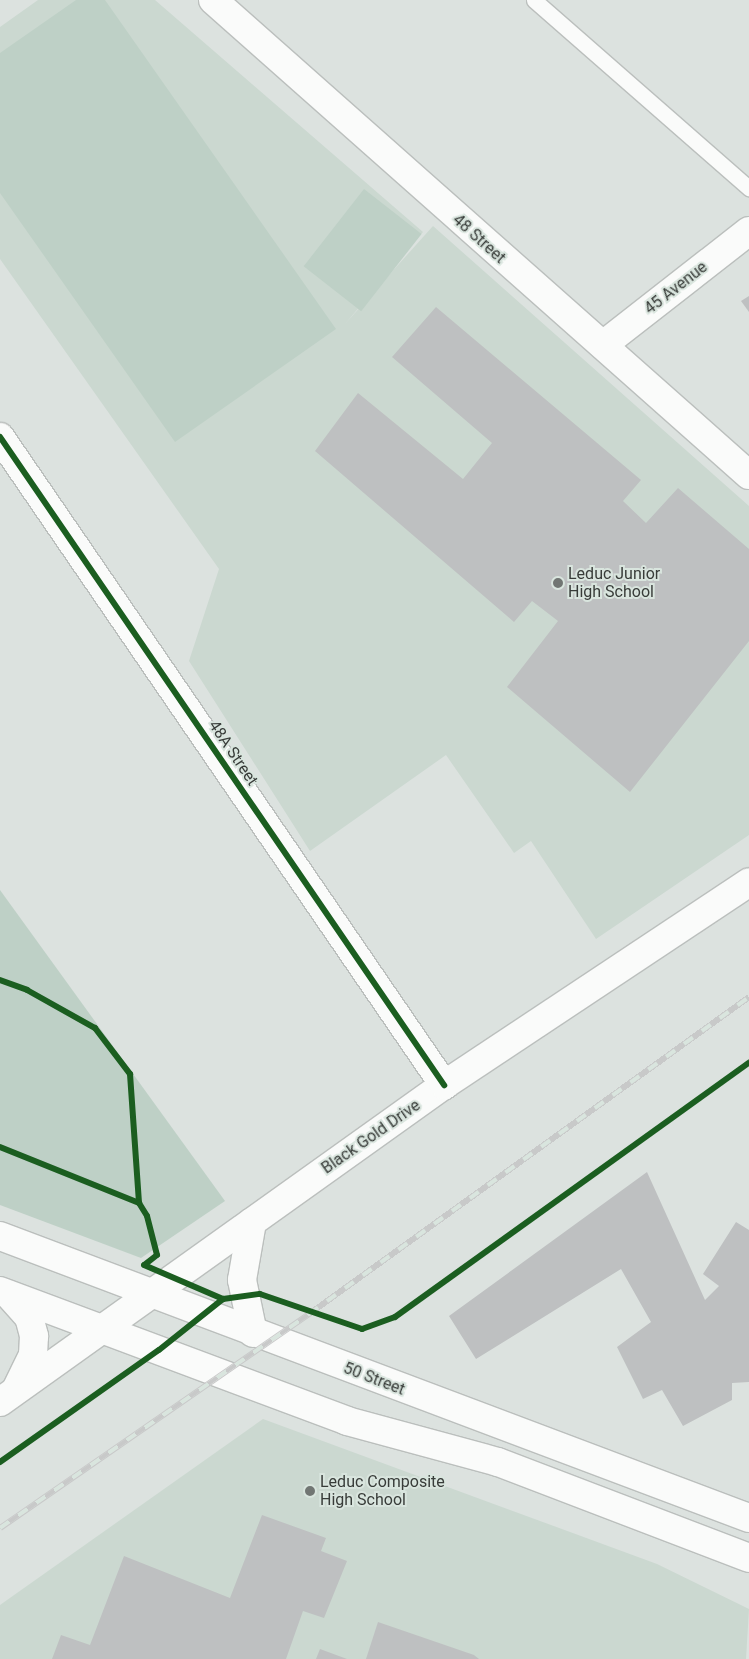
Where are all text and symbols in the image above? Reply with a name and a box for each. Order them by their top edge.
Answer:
street label: 48 Street [449,210,509,268]
street label: 45 Avenue [641,258,711,318]
place label: Leduc Junior High School [568,564,660,602]
marker: Leduc Junior High School [552,577,564,589]
street label: 48A Street [204,717,262,789]
street label: Black Gold Drive [318,1096,424,1178]
street label: 50 Street [341,1359,407,1399]
place label: Leduc Composite High School [320,1472,445,1510]
marker: Leduc Composite High School [304,1485,316,1497]

